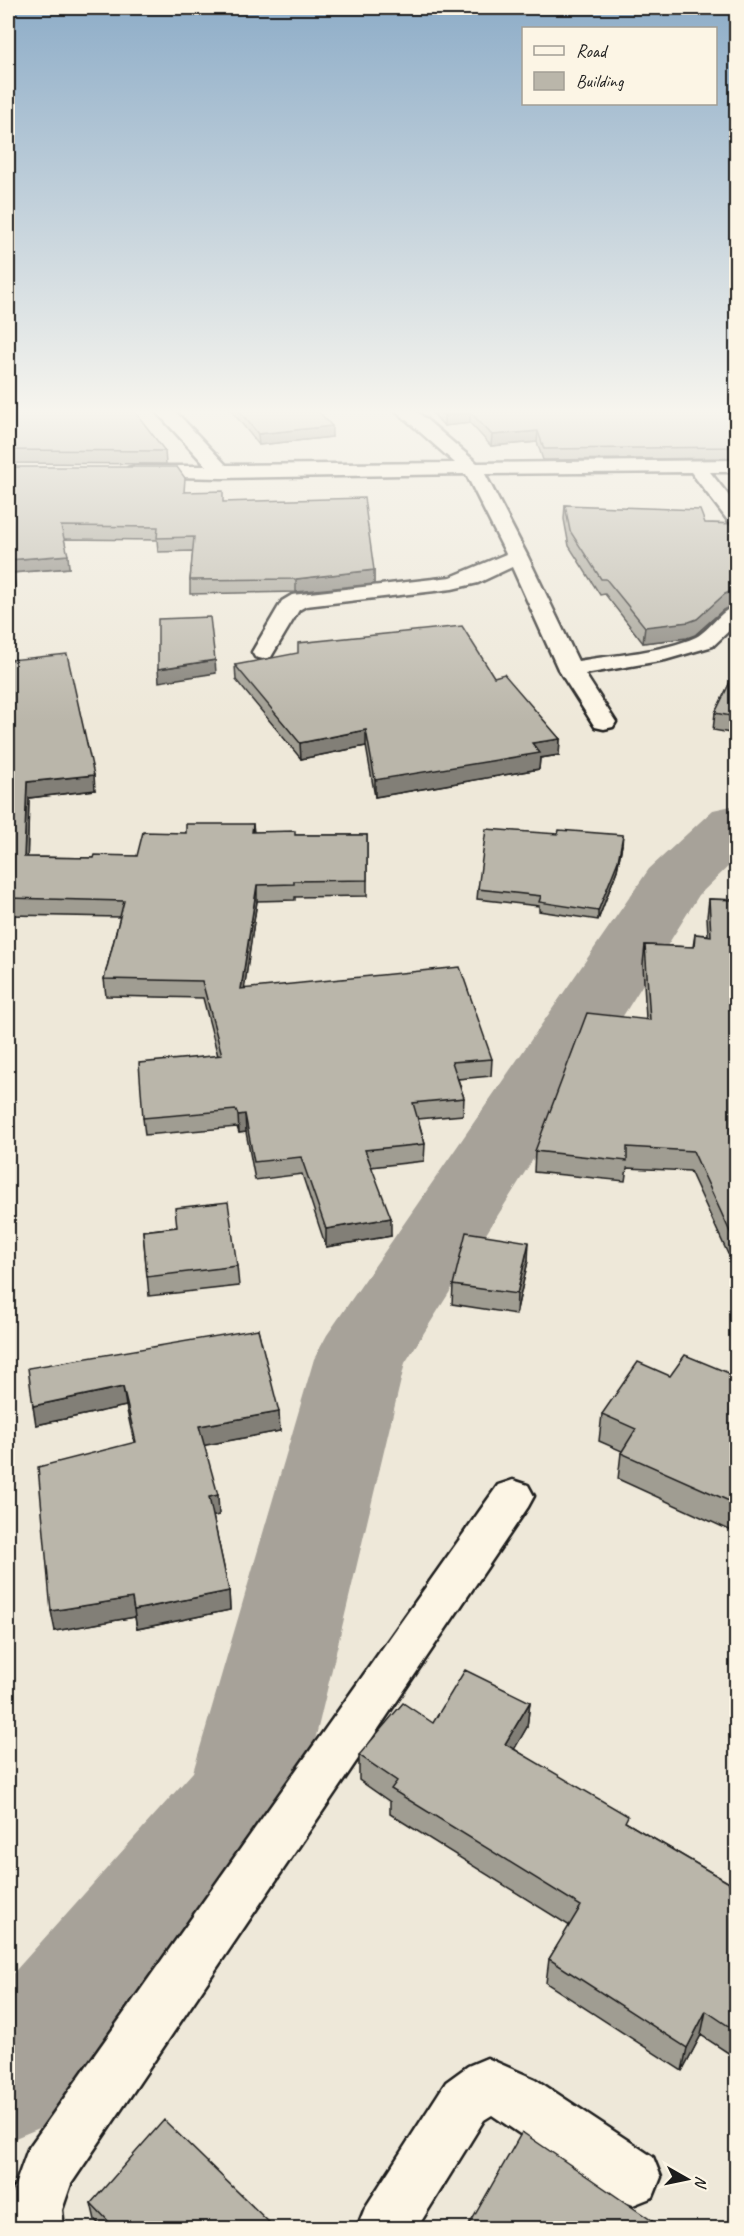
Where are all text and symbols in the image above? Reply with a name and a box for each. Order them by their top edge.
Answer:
legend [522,27,717,105]
text: Road [576,40,609,62]
text: Building [576,70,625,92]
north arrow [657,2149,717,2209]
text: N [690,2175,711,2191]

